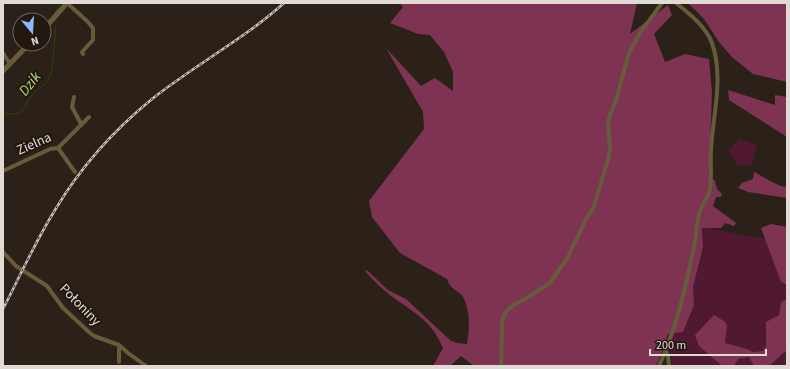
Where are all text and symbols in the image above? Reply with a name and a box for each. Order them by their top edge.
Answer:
north arrow [12,12,52,52]
text: N [29,33,41,49]
water label: Dzik [14,67,47,101]
street label: Zielna [13,127,55,161]
street label: Połoniny [55,279,106,331]
scale bar [650,331,766,357]
text: 200 m [656,337,686,354]

